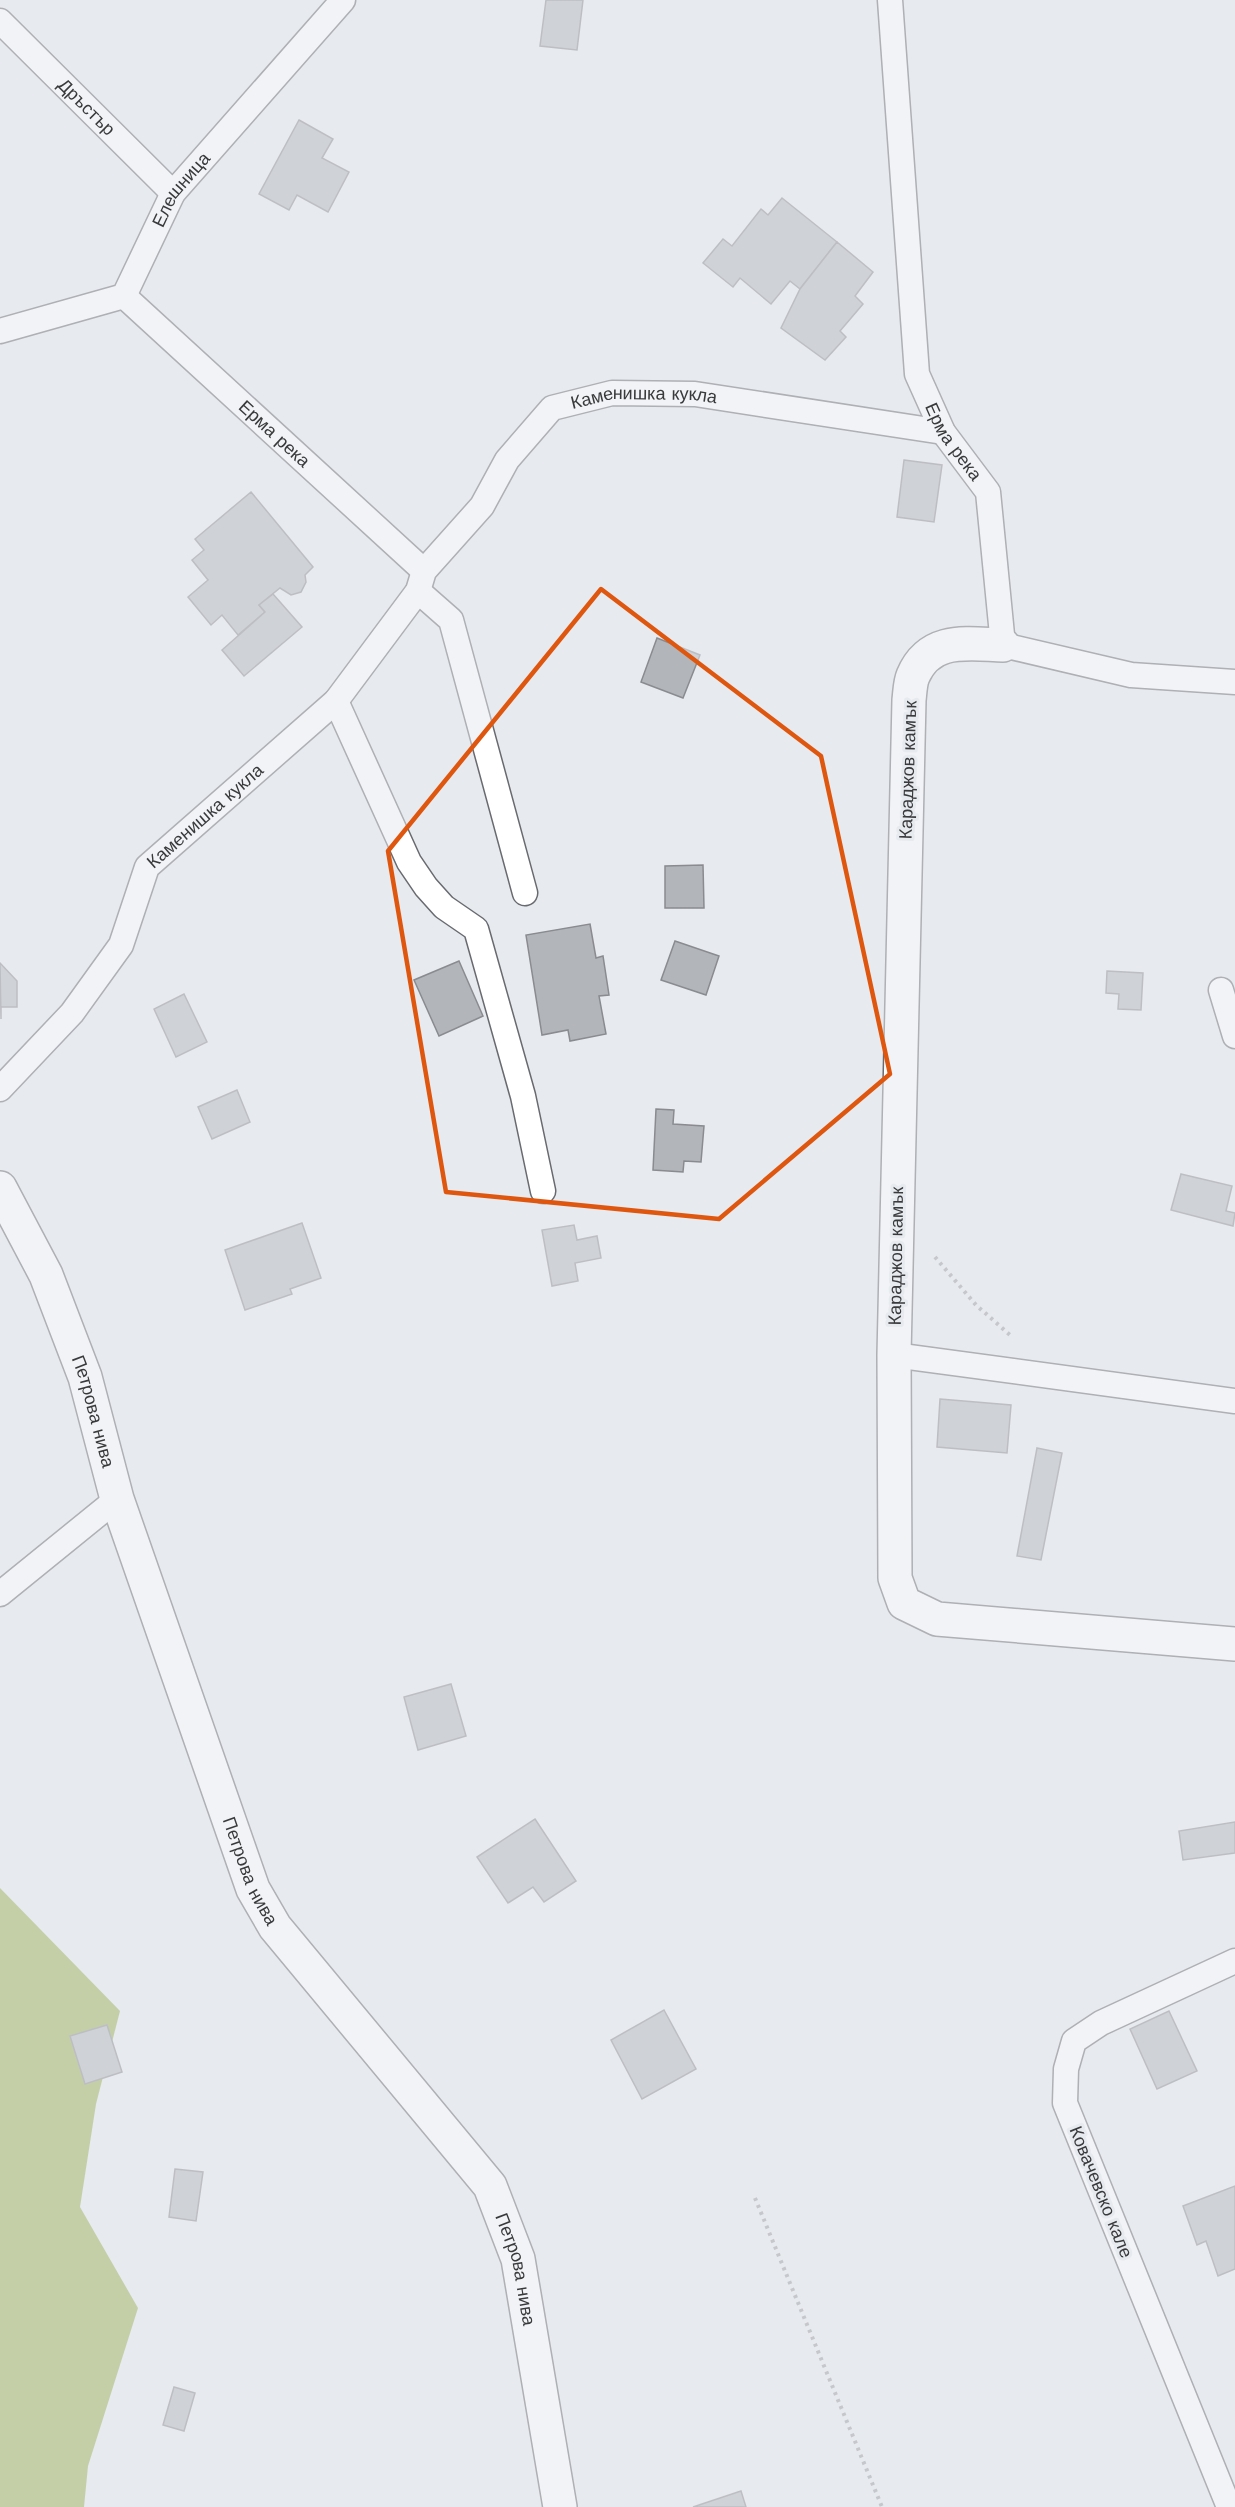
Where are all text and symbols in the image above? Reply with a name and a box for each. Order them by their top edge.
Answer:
street label: Дръстър [54,74,120,139]
street label: Елешница [147,147,215,230]
street label: Каменишка кукла [568,382,720,413]
street label: Ерма река [235,396,315,472]
street label: Ерма река [921,399,987,485]
street label: Караджов камък [895,700,920,840]
street label: Каменишка кукла [142,758,268,872]
street label: Караджов камък [884,1186,907,1325]
street label: Петрова нива [68,1352,120,1471]
street label: Петрова нива [219,1814,283,1929]
street label: Ковачевско кале [1065,2123,1137,2261]
street label: Петрова нива [491,2210,540,2328]

